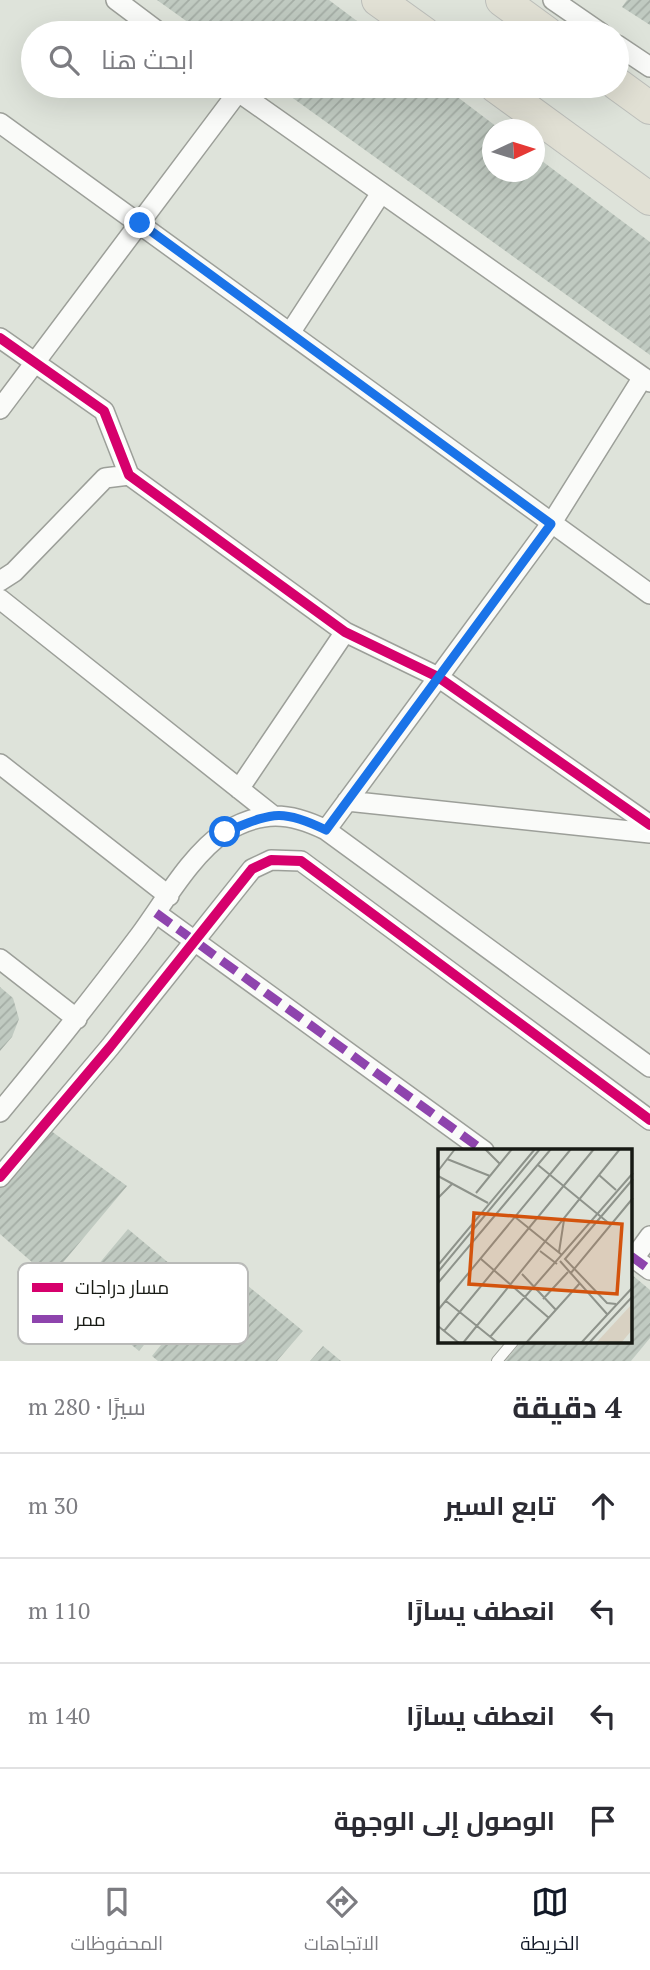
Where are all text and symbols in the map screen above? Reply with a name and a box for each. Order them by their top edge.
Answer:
search box [21,21,629,98]
icon: search [45,41,83,79]
text: ابحث هنا [101,42,194,76]
north arrow [482,119,545,182]
route end [124,207,155,238]
route start [209,816,240,847]
inset map [438,1149,632,1344]
legend [18,1263,248,1344]
text: مسار دراجات [75,1274,169,1299]
text: ممر [74,1306,106,1331]
text: 4 دقيقة [512,1387,622,1427]
text: سيرًا · 280 m [28,1391,146,1422]
icon: ahead [584,1487,622,1525]
text: تابع السير [445,1488,555,1522]
text: 30 m [28,1490,78,1521]
icon: left [584,1592,622,1630]
text: انعطف يسارًا [406,1593,555,1627]
text: 110 m [28,1595,90,1626]
icon: left [584,1697,622,1735]
text: انعطف يسارًا [406,1698,555,1732]
text: 140 m [28,1700,90,1731]
icon: arrive [584,1802,622,1840]
text: الوصول إلى الوجهة [334,1803,555,1837]
tab: المحفوظات [71,1883,163,1961]
tab: الاتجاهات [304,1883,379,1961]
tab: الخريطة [520,1883,580,1961]

